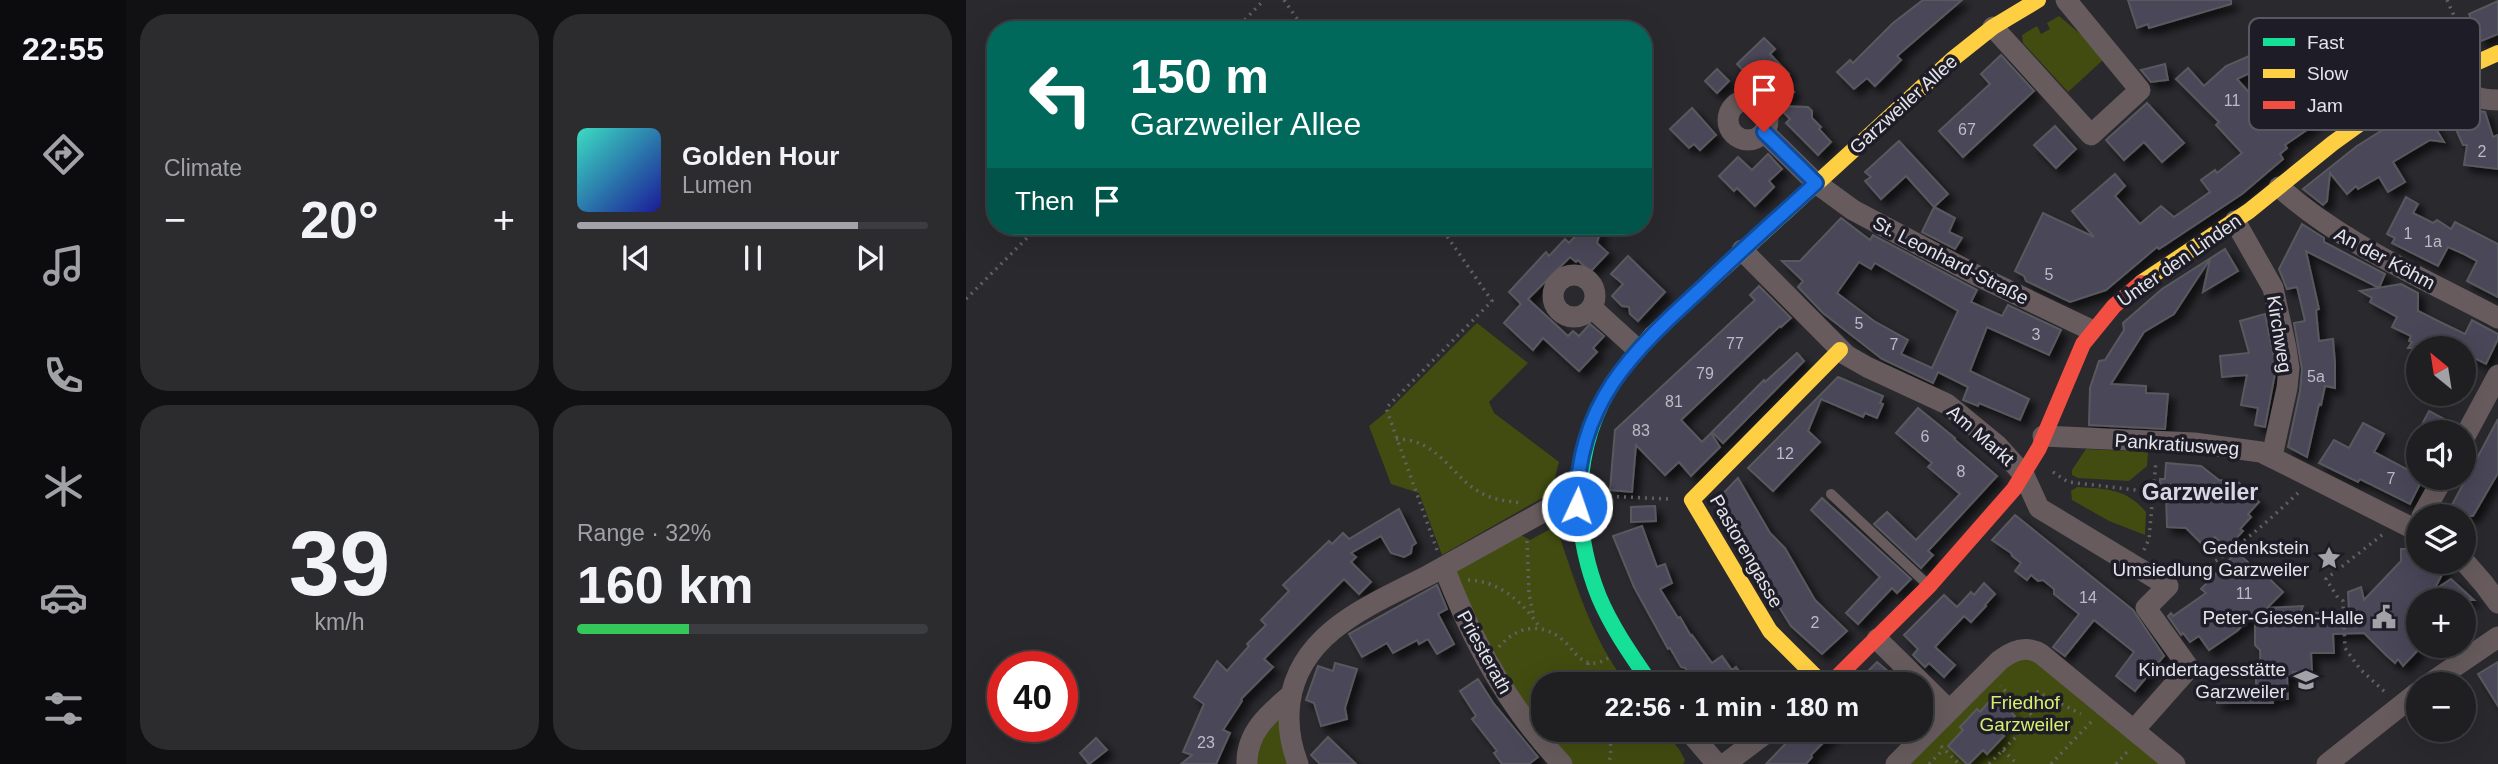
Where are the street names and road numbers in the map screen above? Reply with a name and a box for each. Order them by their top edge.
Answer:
street label: Garzweiler Allee [1845,51,1961,158]
street label: Unter den Linden [2114,210,2245,311]
street label: St. Leonhard-Straße [1869,212,2032,309]
street label: An der Köhm [2331,223,2439,294]
street label: Kirchweg [2263,294,2296,374]
street label: Am Markt [1943,401,2019,470]
street label: Pankratiusweg [2114,430,2240,459]
street label: Pastorengasse [1706,491,1787,611]
street label: Priesterath [1453,607,1516,698]

